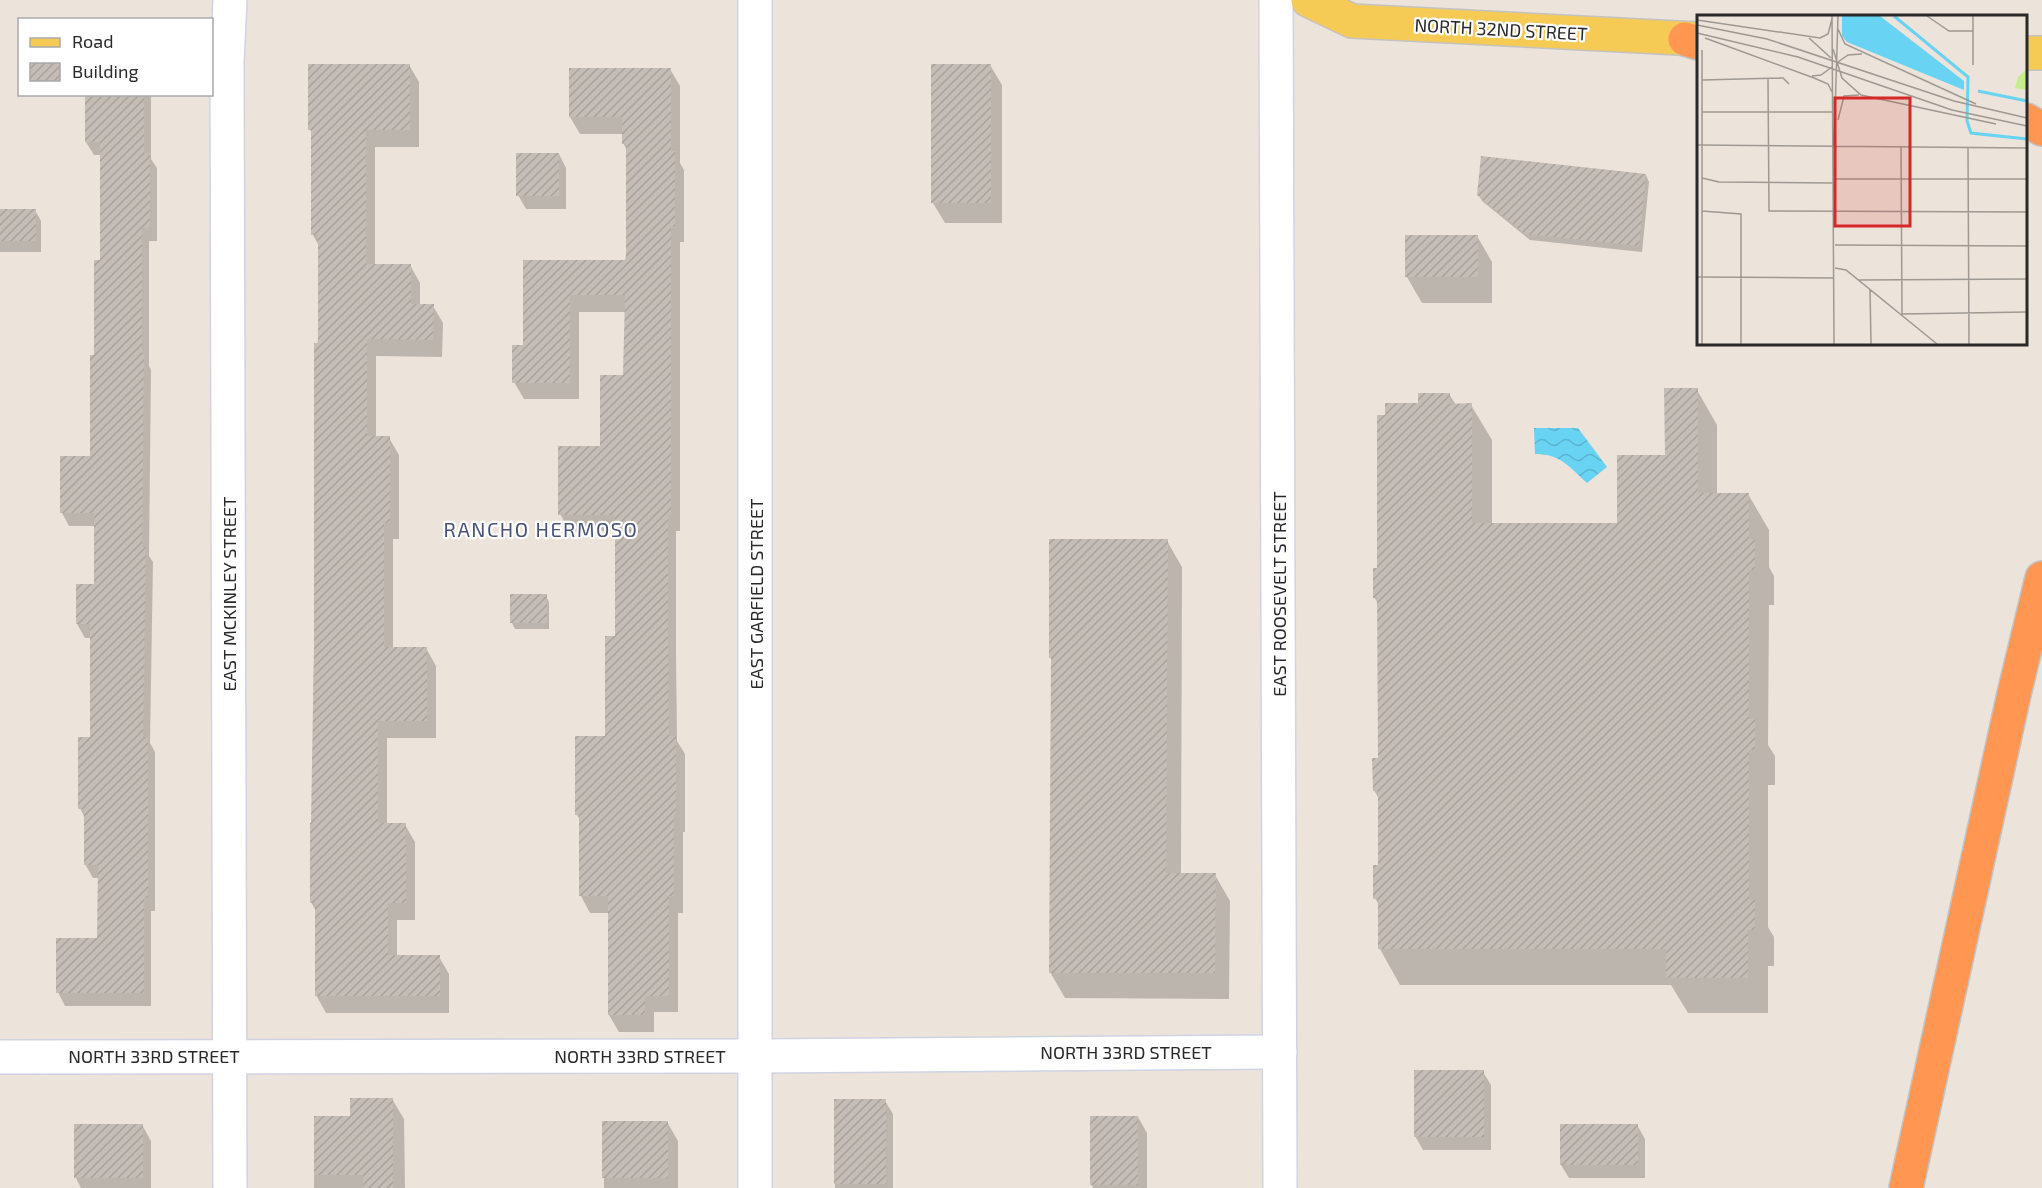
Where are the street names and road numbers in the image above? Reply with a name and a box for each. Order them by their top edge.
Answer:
street label: NORTH 32ND STREET [1414,13,1589,45]
street label: EAST ROOSEVELT STREET [1268,491,1290,697]
street label: EAST MCKINLEY STREET [218,496,240,691]
street label: EAST GARFIELD STREET [745,498,767,690]
street label: NORTH 33RD STREET [1040,1041,1212,1063]
street label: NORTH 33RD STREET [68,1045,240,1067]
street label: NORTH 33RD STREET [554,1045,726,1067]

